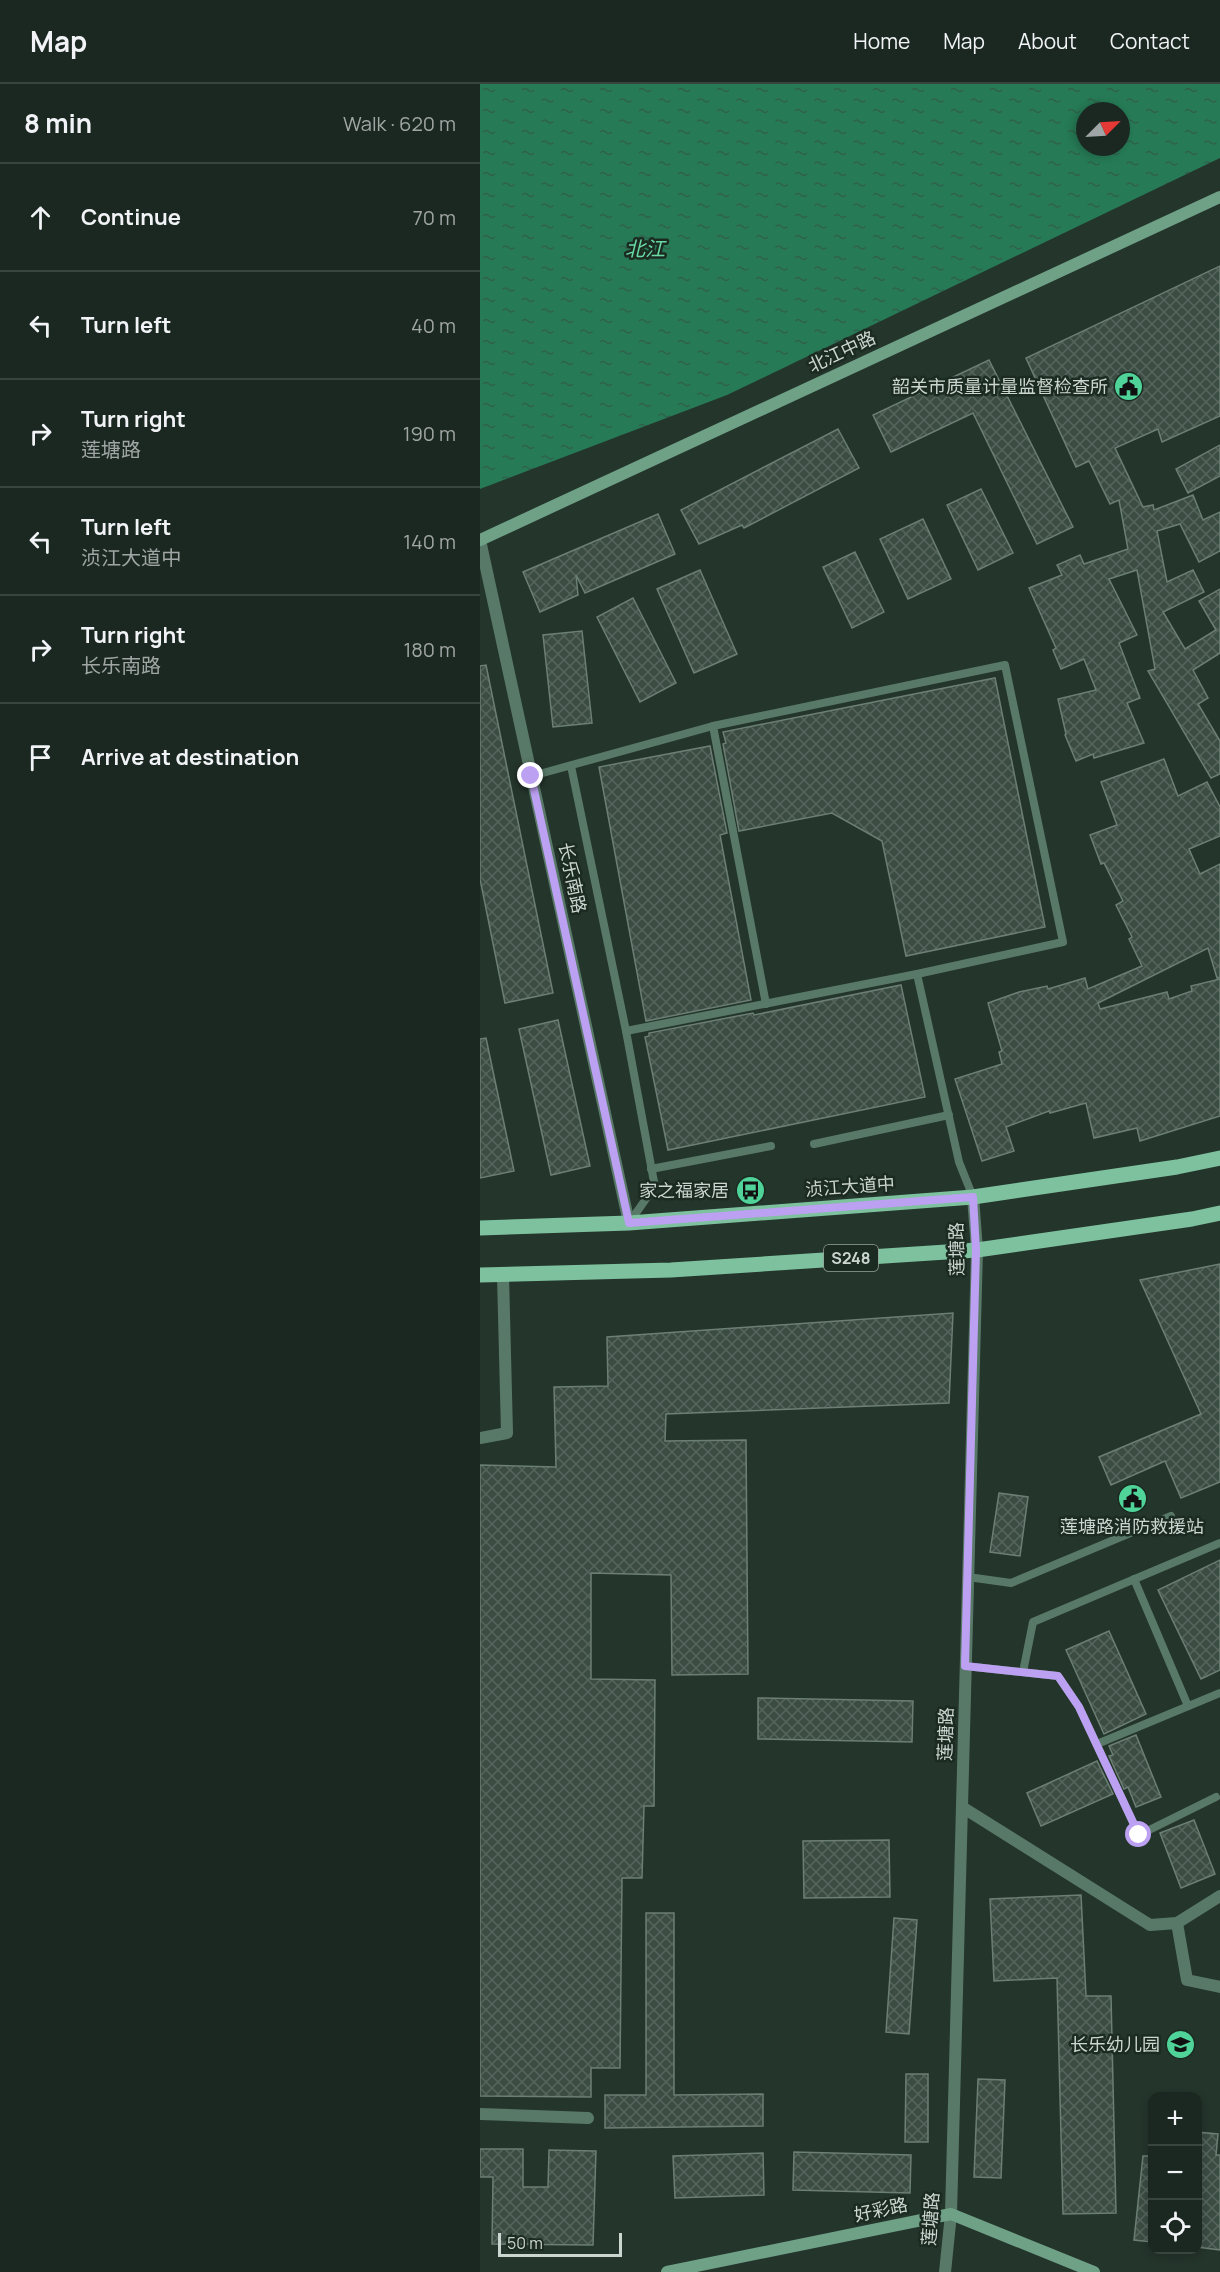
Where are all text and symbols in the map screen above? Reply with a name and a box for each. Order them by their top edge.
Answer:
text: Map [30,22,87,60]
text: Home [853,27,910,55]
text: Map [943,27,985,55]
text: About [1018,27,1077,55]
text: Contact [1110,27,1190,55]
north arrow [1076,102,1130,156]
text: 8 min [24,105,92,141]
text: Walk · 620 m [343,110,456,137]
icon: ahead [24,201,57,234]
text: Continue [81,202,181,232]
text: 70 m [413,204,456,231]
water label: 北江 [625,235,667,262]
icon: left [24,309,57,342]
text: Turn left [81,310,171,340]
text: 40 m [411,312,456,339]
street label: 北江中路 [804,325,879,377]
public building icon: 韶关市质量计量监督检查所 [1113,371,1145,403]
place label: 韶关市质量计量监督检查所 [892,374,1108,398]
text: Turn right [81,404,186,434]
icon: right [24,417,57,450]
text: 190 m [403,420,456,447]
text: 莲塘路 [81,436,141,463]
text: Turn left [81,512,171,542]
icon: left [24,525,57,558]
text: 140 m [403,528,456,555]
text: 浈江大道中 [81,544,181,571]
text: Turn right [81,620,186,650]
icon: right [24,633,57,666]
text: 180 m [403,636,456,663]
text: 长乐南路 [81,652,161,679]
icon: arrive [24,741,57,774]
text: Arrive at destination [81,742,299,772]
route end [517,762,543,788]
street label: 长乐南路 [554,840,592,916]
street label: 浈江大道中 [804,1171,896,1201]
bus stop icon: 家之福家居 [734,1175,766,1207]
place label: 家之福家居 [639,1178,729,1202]
street label: 莲塘路 [944,1222,968,1276]
road number: S248 [824,1245,878,1271]
public building icon: 莲塘路消防救援站 [1116,1482,1148,1514]
place label: 莲塘路消防救援站 [1060,1514,1204,1538]
street label: 莲塘路 [932,1707,958,1761]
route start [1125,1821,1151,1847]
school or university icon: 长乐幼儿园 [1165,2029,1197,2061]
place label: 长乐幼儿园 [1070,2032,1160,2056]
map controls [1148,2092,1202,2254]
button: + [1148,2092,1202,2146]
button: − [1148,2146,1202,2200]
street label: 莲塘路 [916,2191,944,2247]
street label: 好彩路 [852,2192,910,2226]
button: locate [1148,2200,1202,2254]
scale bar [498,2230,622,2258]
text: 50 m [507,2232,543,2254]

